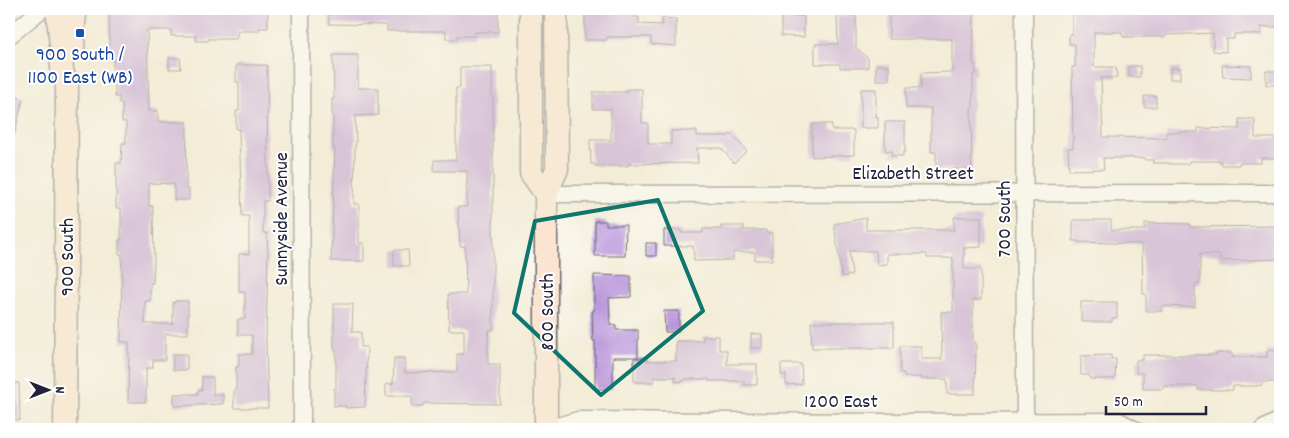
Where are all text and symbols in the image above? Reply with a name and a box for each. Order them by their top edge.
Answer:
marker: 900 South / 1100 East (WB) [74,27,86,39]
place label: 900 South / 1100 East (WB) [28,42,132,93]
street label: Sunnyside Avenue [269,152,297,286]
street label: Elizabeth Street [852,161,974,189]
street label: 700 South [992,181,1020,257]
street label: 900 South [55,218,83,296]
street label: 800 South [535,273,563,351]
north arrow [22,366,72,416]
scale bar [1106,383,1206,415]
text: N [49,387,69,394]
street label: 1200 East [804,389,878,417]
text: 50 m [1114,392,1143,414]

